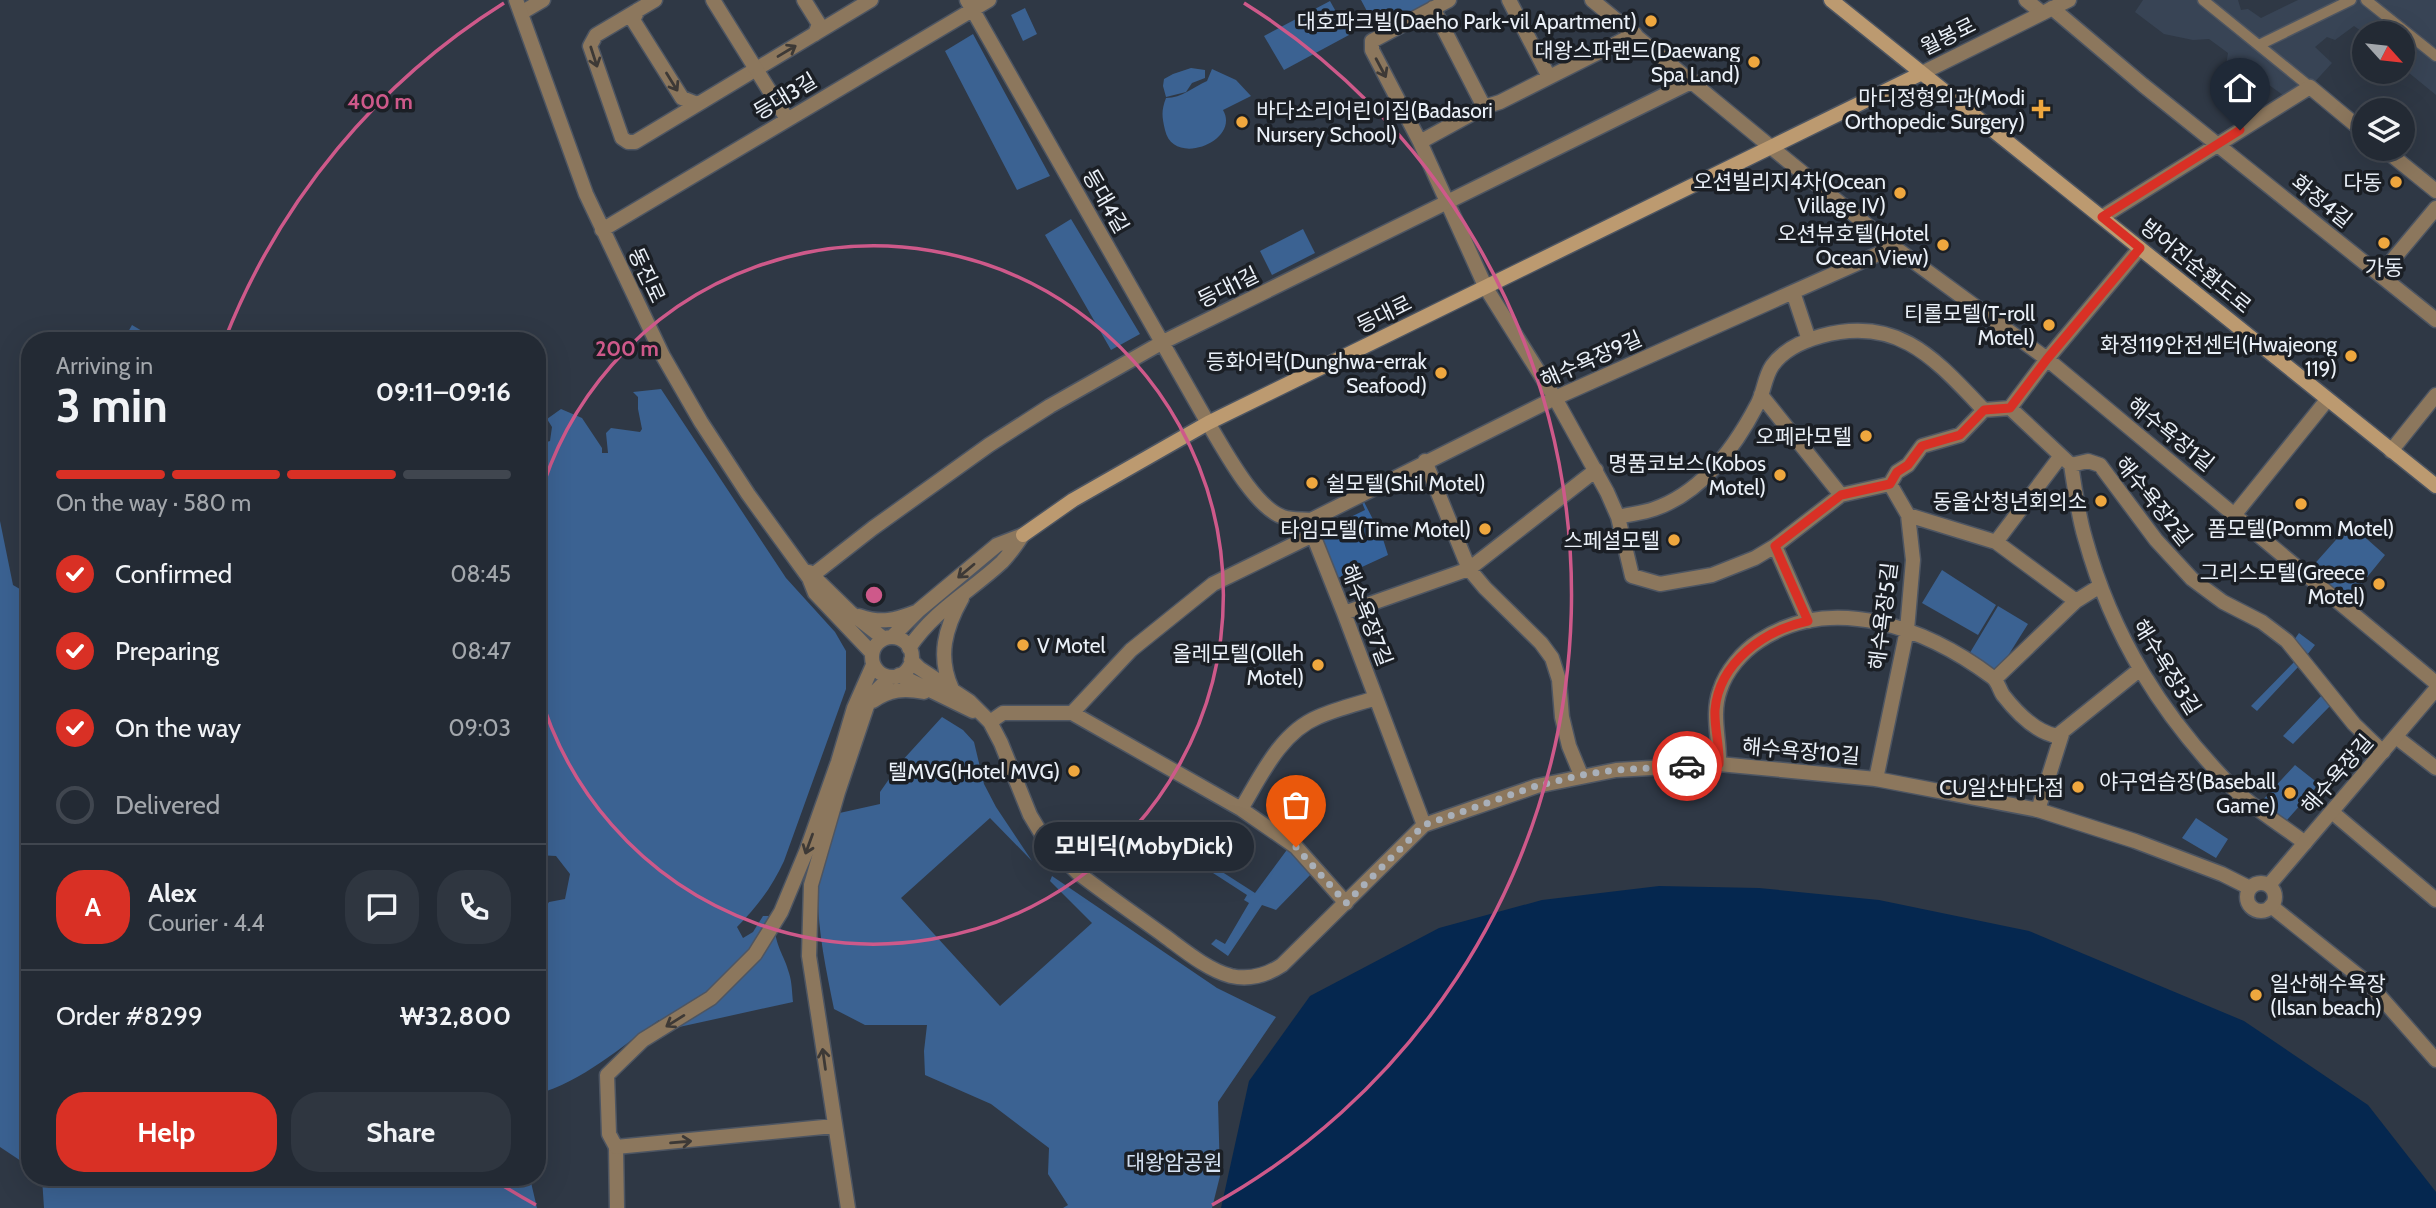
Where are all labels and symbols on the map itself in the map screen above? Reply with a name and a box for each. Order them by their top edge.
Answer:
place label: 대호파크빌(Daeho Park-vil Apartment) [1297,9,1637,34]
street label: 월봉로 [1916,12,1980,60]
marker: 대호파크빌(Daeho Park-vil Apartment) [1643,13,1659,29]
north arrow [2352,21,2415,84]
place label: 대왕스파랜드(Daewang Spa Land) [1534,38,1741,87]
one-way arrow [776,44,796,58]
one-way arrow [589,45,601,67]
marker: 대왕스파랜드(Daewang Spa Land) [1746,54,1762,70]
one-way arrow [1375,57,1389,78]
pin [2210,58,2270,130]
street label: 등대3길 [749,67,821,125]
one-way arrow [665,72,679,92]
place label: 마디정형외과(Modi Orthopedic Surgery) [1845,85,2025,134]
text: 400 m [347,89,413,114]
place label: 바다소리어린이집(Badasori Nursery School) [1256,98,1493,147]
marker: 마디정형외과(Modi Orthopedic Surgery) [2031,99,2051,119]
marker: 바다소리어린이집(Badasori Nursery School) [1234,114,1250,130]
street label: 등대4길 [1078,164,1134,238]
place label: 오션빌리지4차(Ocean Village IV) [1693,169,1886,218]
street label: 화정4길 [2287,169,2357,233]
place label: 다동 [2343,170,2382,195]
marker: 다동 [2388,174,2404,190]
marker: 오션빌리지4차(Ocean Village IV) [1892,185,1908,201]
street label: 방어진순환도로 [2136,214,2256,318]
place label: 오션뷰호텔(Hotel Ocean View) [1777,221,1929,270]
marker: 가동 [2376,235,2392,251]
marker: 오션뷰호텔(Hotel Ocean View) [1935,237,1951,253]
street label: 동진로 [623,243,671,307]
place label: 가동 [2365,255,2403,280]
street label: 등대1길 [1193,262,1263,312]
street label: 등대로 [1352,290,1416,338]
place label: 티롤모텔(T-roll Motel) [1904,301,2035,350]
marker: 티롤모텔(T-roll Motel) [2041,317,2057,333]
street label: 해수욕장9길 [1536,326,1646,392]
place label: 화정119안전센터(Hwajeong 119) [2100,332,2338,381]
text: 200 m [595,336,659,361]
marker: 화정119안전센터(Hwajeong 119) [2343,348,2359,364]
place label: 등화어락(Dunghwa-errak Seafood) [1206,349,1428,398]
marker: 등화어락(Dunghwa-errak Seafood) [1433,365,1449,381]
street label: 해수욕장1길 [2123,392,2219,476]
place label: 오페라모텔 [1755,424,1852,449]
marker: 오페라모텔 [1858,428,1874,444]
place label: 명품코보스(Kobos Motel) [1608,451,1766,500]
street label: 해수욕장2길 [2110,451,2198,551]
marker: 명품코보스(Kobos Motel) [1772,467,1788,483]
place label: 쉴모텔(Shil Motel) [1326,471,1486,496]
marker: 쉴모텔(Shil Motel) [1304,475,1320,491]
place label: 동울산청년회의소 [1932,489,2087,514]
marker: 동울산청년회의소 [2093,493,2109,509]
marker: 폼모텔(Pomm Motel) [2293,496,2309,512]
place label: 폼모텔(Pomm Motel) [2208,516,2394,541]
place label: 타임모텔(Time Motel) [1280,517,1471,542]
marker: 타임모텔(Time Motel) [1477,521,1493,537]
place label: 스페셜모텔 [1563,528,1660,553]
marker: 스페셜모텔 [1666,532,1682,548]
street label: 해수욕장7길 [1336,560,1398,670]
place label: 그리스모텔(Greece Motel) [2200,560,2365,609]
street label: 해수욕장5길 [1864,561,1902,671]
one-way arrow [958,563,976,579]
marker: 그리스모텔(Greece Motel) [2371,576,2387,592]
centre of rings [862,583,886,607]
street label: 해수욕장3길 [2128,615,2206,719]
place label: V Motel [1037,633,1105,658]
marker: V Motel [1015,637,1031,653]
place label: 올레모텔(Olleh Motel) [1172,641,1304,690]
marker: 올레모텔(Olleh Motel) [1310,657,1326,673]
street label: 해수욕장길 [2296,729,2378,819]
courier [1652,731,1722,801]
street label: 해수욕장10길 [1741,733,1861,769]
place label: 텔MVG(Hotel MVG) [888,759,1060,784]
marker: 텔MVG(Hotel MVG) [1066,763,1082,779]
place label: 야구연습장(Baseball Game) [2099,769,2276,818]
pin [1266,775,1326,847]
place label: CU일산바다점 [1939,775,2064,800]
marker: CU일산바다점 [2070,779,2086,795]
marker: 야구연습장(Baseball Game) [2282,785,2298,801]
callout: 모비딕(MobyDick) [1034,822,1254,872]
one-way arrow [801,833,814,855]
place label: 일산해수욕장 (Ilsan beach) [2270,971,2386,1020]
marker: 일산해수욕장 (Ilsan beach) [2248,987,2264,1003]
one-way arrow [665,1014,685,1028]
one-way arrow [817,1048,830,1071]
one-way arrow [669,1136,692,1149]
park label: 대왕암공원 [1126,1150,1222,1175]

